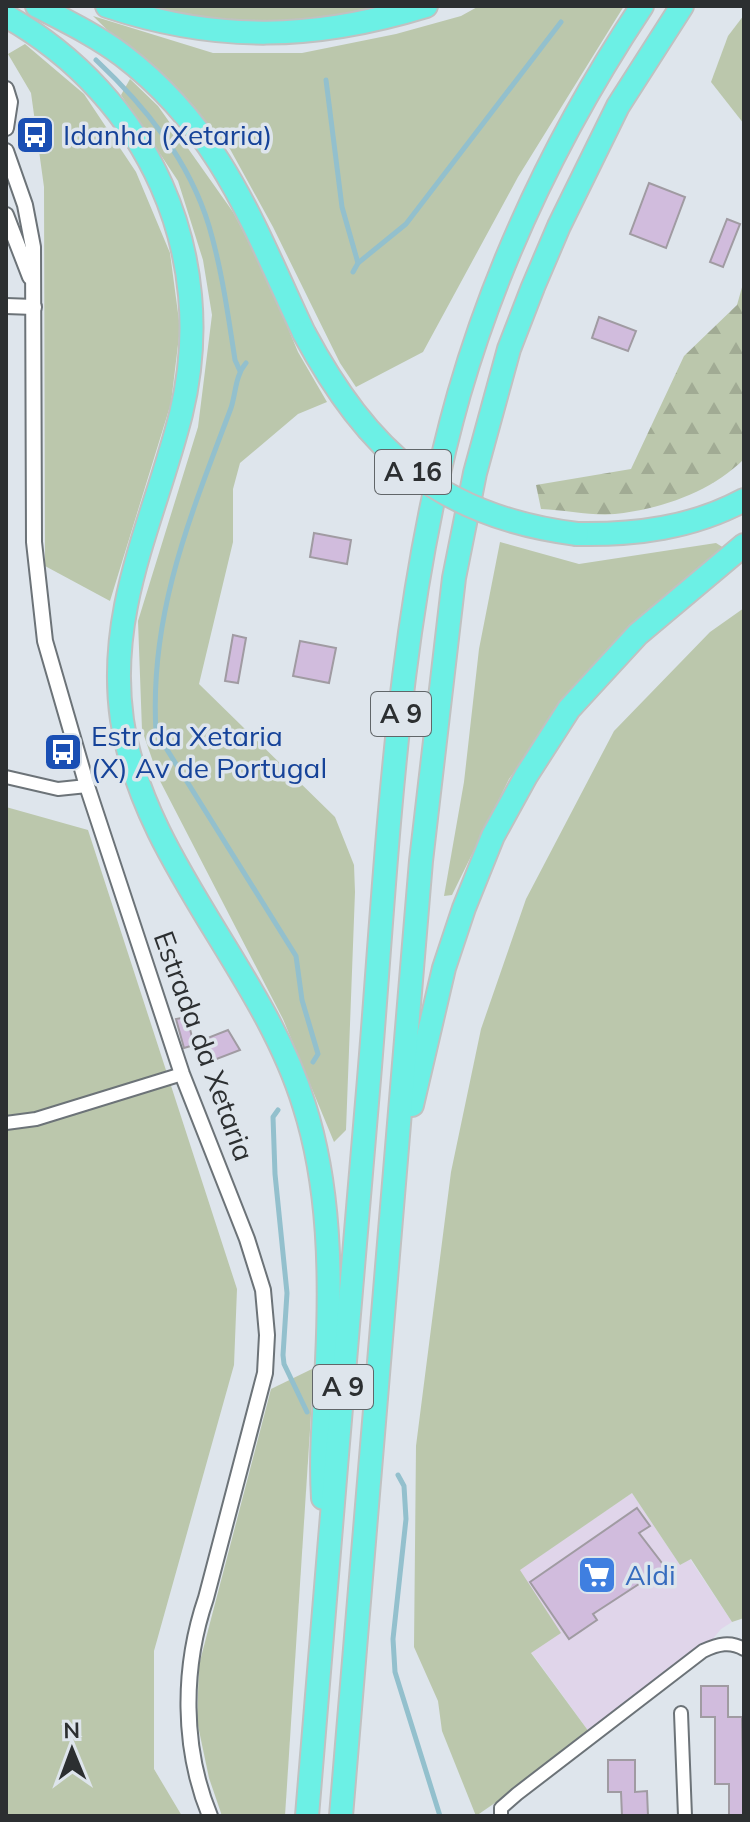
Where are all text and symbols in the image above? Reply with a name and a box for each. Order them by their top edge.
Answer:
bus stop icon: Idanha (Xetaria) [14,114,56,156]
place label: Idanha (Xetaria) [63,117,272,152]
road number: A 16 [375,450,451,494]
road number: A 9 [371,692,431,736]
place label: Estr da Xetaria (X) Av de Portugal [91,718,327,785]
bus stop icon: Estr da Xetaria (X) Av de Portugal [42,731,84,773]
street label: Estrada da Xetaria [147,926,262,1166]
road number: A 9 [313,1365,373,1409]
supermarket icon: Aldi [576,1554,618,1596]
place label: Aldi [625,1557,676,1592]
north arrow [32,1710,112,1790]
text: N [63,1716,80,1744]

